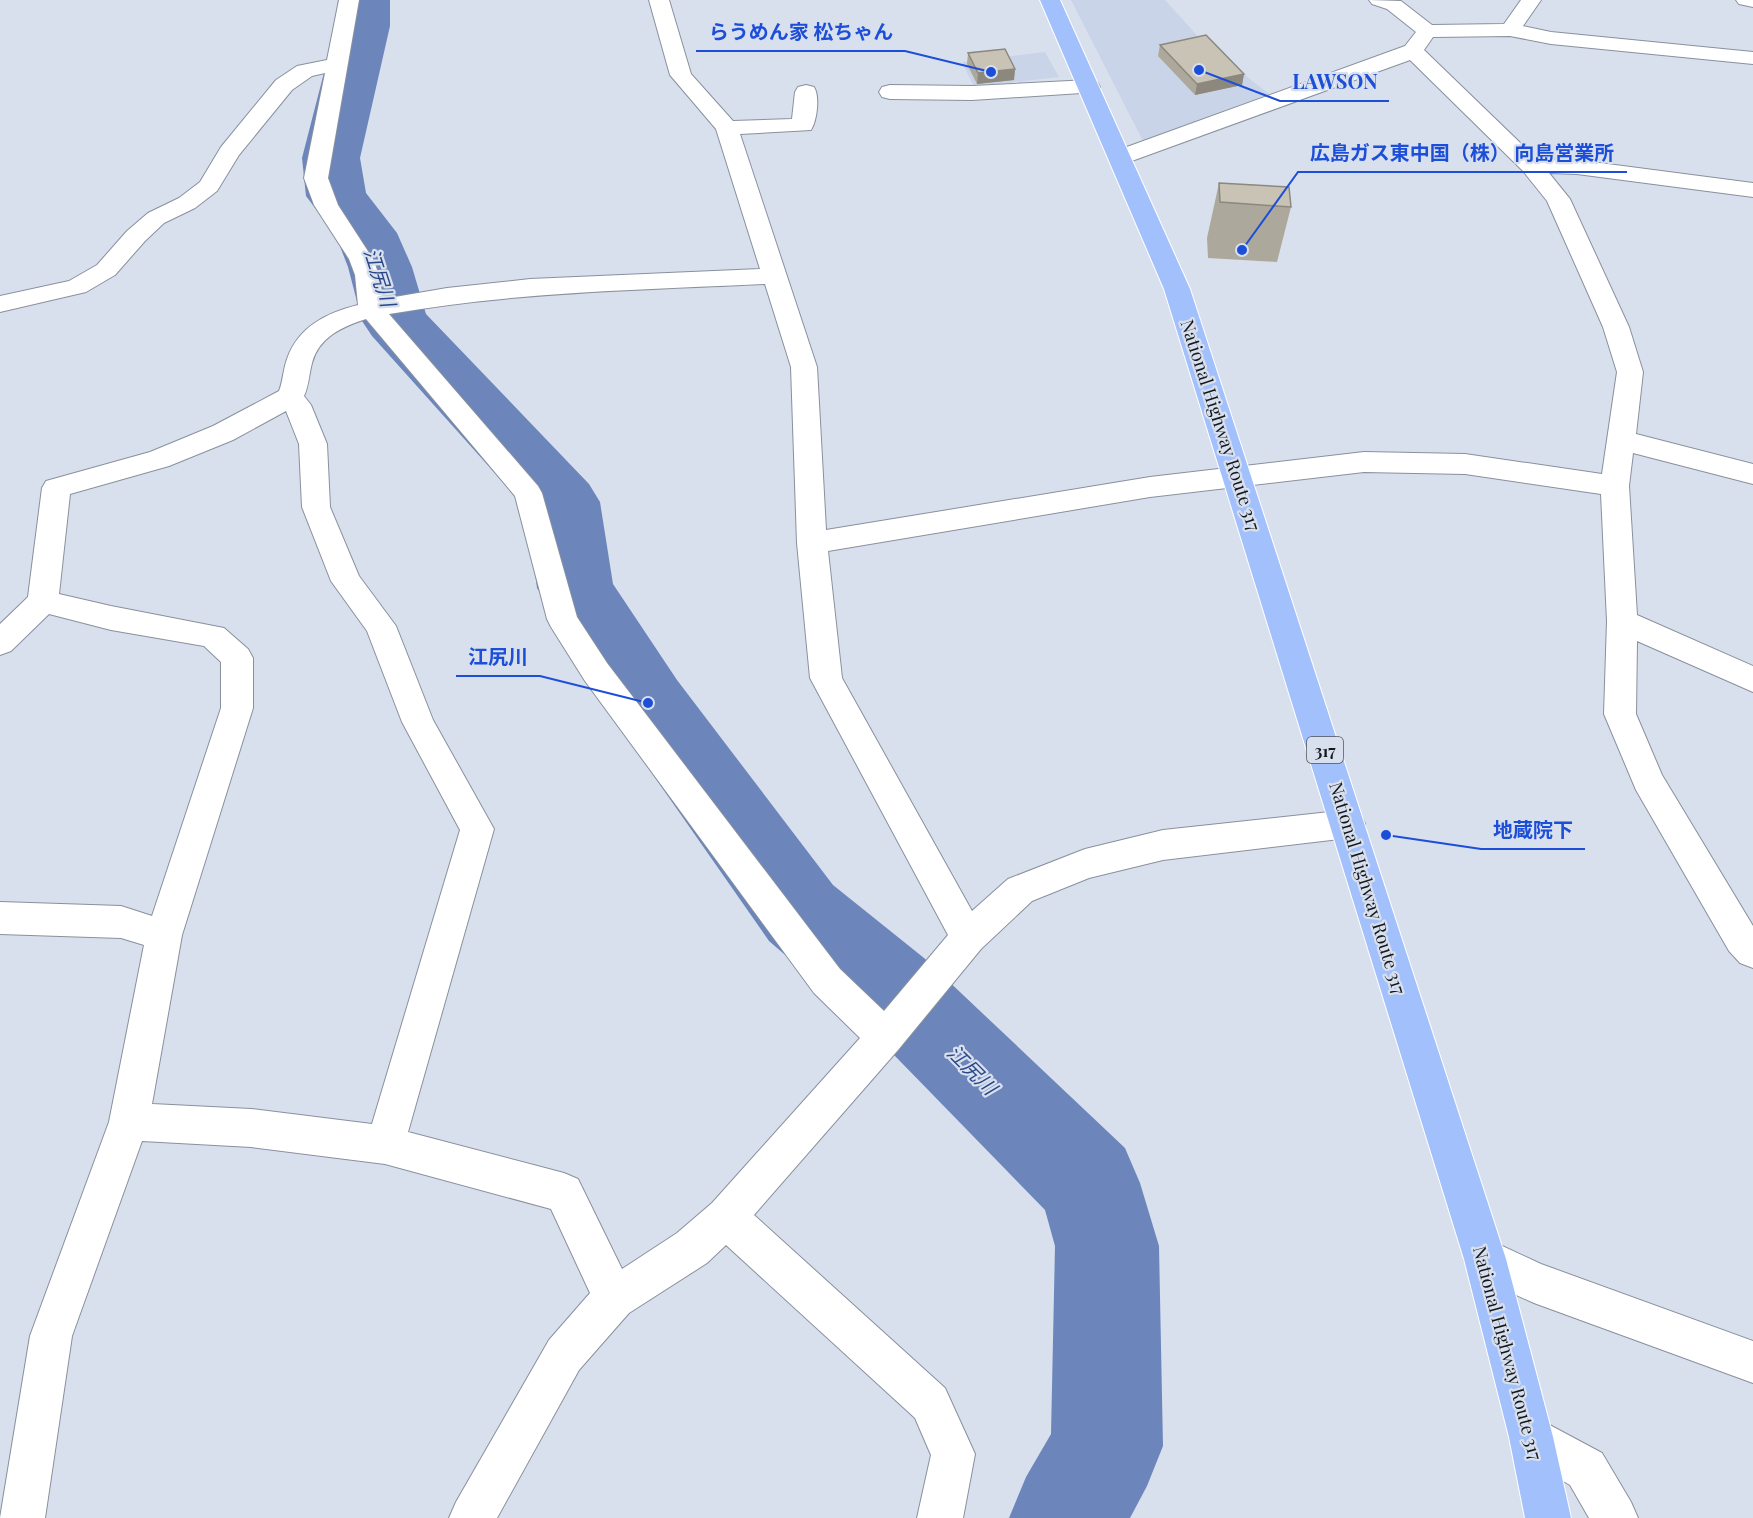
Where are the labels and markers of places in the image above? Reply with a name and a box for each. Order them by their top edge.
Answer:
callout: らうめん家 松ちゃん [696,13,905,51]
callout: LAWSON [1280,63,1389,101]
callout: 広島ガス東中国（株） 向島営業所 [1298,134,1627,172]
callout: 江尻川 [456,638,540,676]
callout: 地蔵院下 [1481,811,1585,849]

